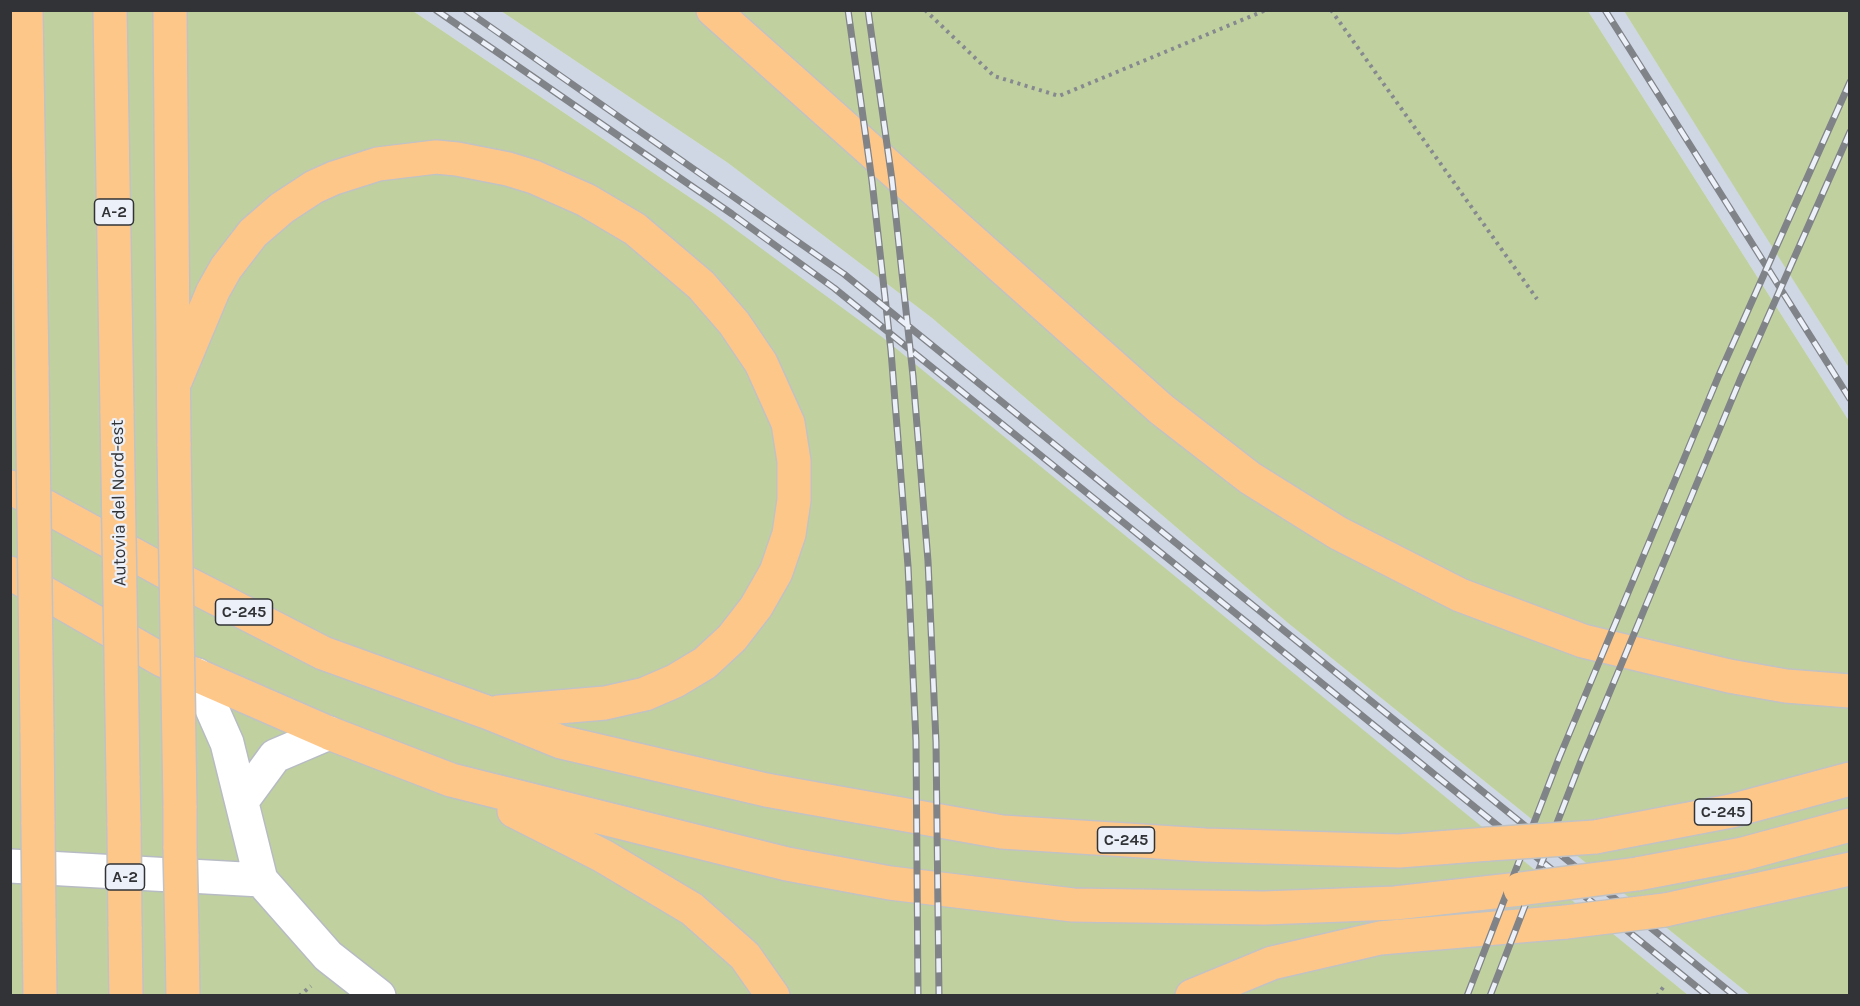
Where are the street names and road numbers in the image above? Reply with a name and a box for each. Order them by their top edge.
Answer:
road number: A-2 [94,199,134,225]
street label: Autovia del Nord-est [107,419,131,587]
road number: C-245 [216,599,272,625]
road number: C-245 [1694,799,1752,825]
road number: C-245 [1098,827,1154,853]
road number: A-2 [106,864,144,890]

